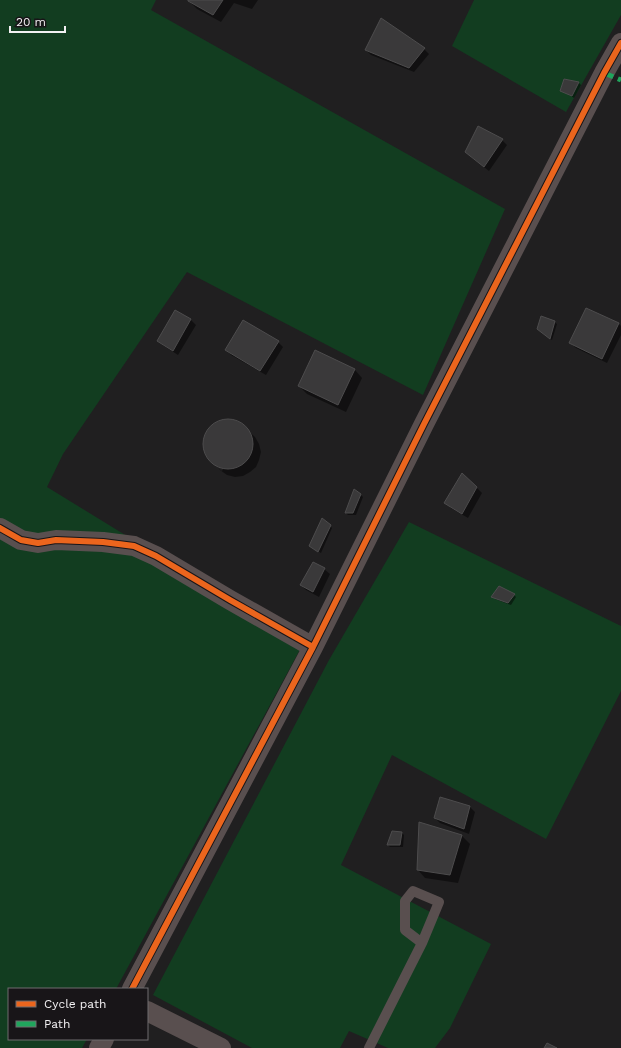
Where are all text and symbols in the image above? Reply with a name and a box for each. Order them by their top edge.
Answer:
scale bar [10,8,65,34]
text: 20 m [16,15,46,29]
legend [8,988,148,1040]
text: Cycle path [44,997,106,1011]
text: Path [44,1017,70,1031]

